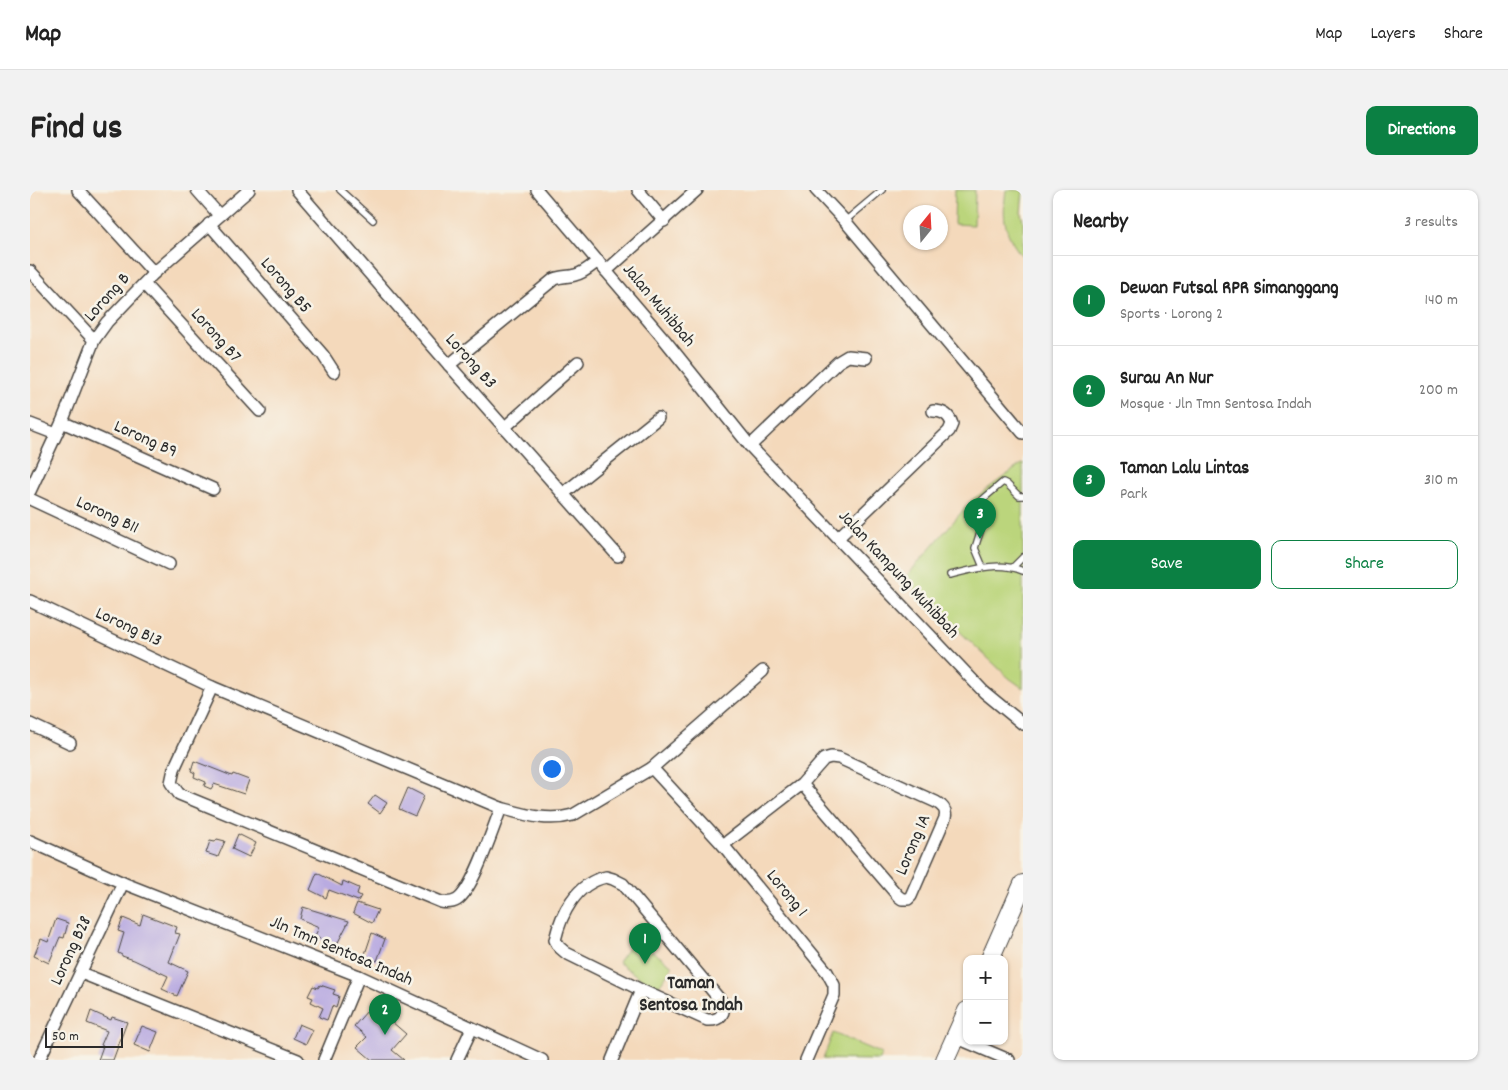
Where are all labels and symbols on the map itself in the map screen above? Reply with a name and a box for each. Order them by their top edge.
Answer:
north arrow [903,205,948,250]
street label: Lorong B5 [254,252,316,320]
street label: Jalan Muhibbah [616,259,700,353]
street label: Lorong B [79,268,137,328]
street label: Lorong B7 [184,303,246,369]
street label: Lorong B3 [438,329,502,395]
street label: Lorong B9 [109,415,181,465]
street label: Lorong B11 [71,491,143,541]
pin: 3 [964,498,996,539]
street label: Jalan Kampung Muhibbah [832,505,964,645]
street label: Lorong B13 [91,602,165,654]
your location [539,756,565,782]
street label: Lorong 1A [890,810,938,879]
street label: Lorong 1 [759,865,813,923]
street label: Jln Tmn Sentosa Indah [266,911,416,993]
street label: Lorong B28 [45,912,99,990]
pin: 1 [629,923,661,964]
district label: Taman Sentosa Indah [639,971,743,1020]
pin: 2 [369,994,401,1035]
scale bar [45,1025,122,1048]

